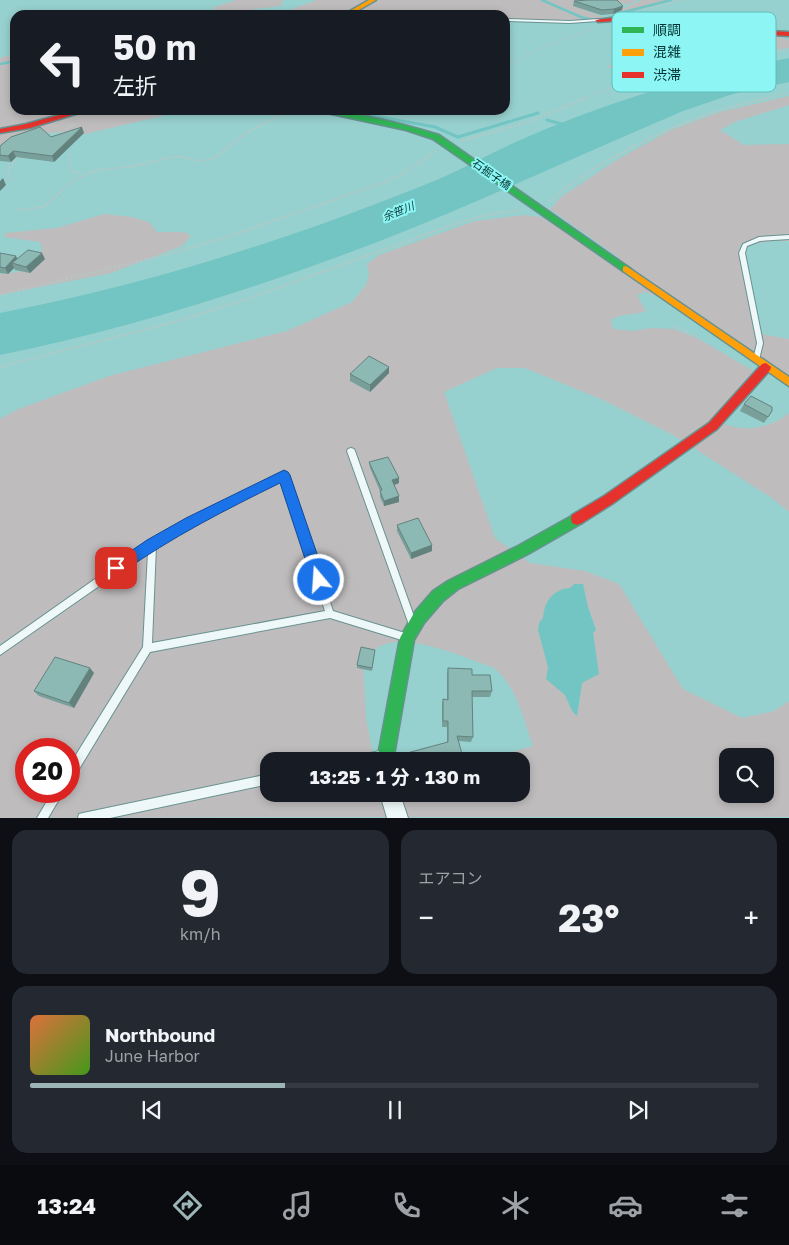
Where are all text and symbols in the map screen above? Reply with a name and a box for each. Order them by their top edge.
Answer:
legend [612,12,776,92]
text: 順調 [653,21,681,38]
text: 50 m [113,26,196,68]
icon: left [30,30,95,95]
text: 混雑 [653,43,681,60]
text: 渋滞 [653,66,681,83]
text: 左折 [113,72,157,99]
street label: 石掘子橋 [470,156,514,192]
water label: 余笹川 [380,198,417,223]
pin [95,547,137,589]
position arrow [292,553,344,605]
icon: arrive [102,554,130,582]
speed limit sign: 20 [15,738,80,803]
map controls [719,748,774,803]
button: search [719,748,774,803]
text: 13:25 · 1 分 · 130 m [310,765,480,788]
text: 9 [180,852,221,930]
text: エアコン [419,868,483,888]
text: 23° [558,895,619,940]
text: − [419,901,434,934]
text: + [744,901,759,934]
text: km/h [180,924,221,944]
text: Northbound [105,1023,215,1046]
text: June Harbor [105,1046,200,1066]
icon: previous [138,1096,166,1124]
icon: pause [381,1096,409,1124]
icon: next [624,1096,652,1124]
icon: directions [170,1188,205,1223]
icon: music [280,1188,315,1223]
icon: phone [389,1188,424,1223]
icon: climate [498,1188,533,1223]
icon: car [608,1188,643,1223]
icon: filters [717,1188,752,1223]
text: 13:24 [37,1192,96,1219]

